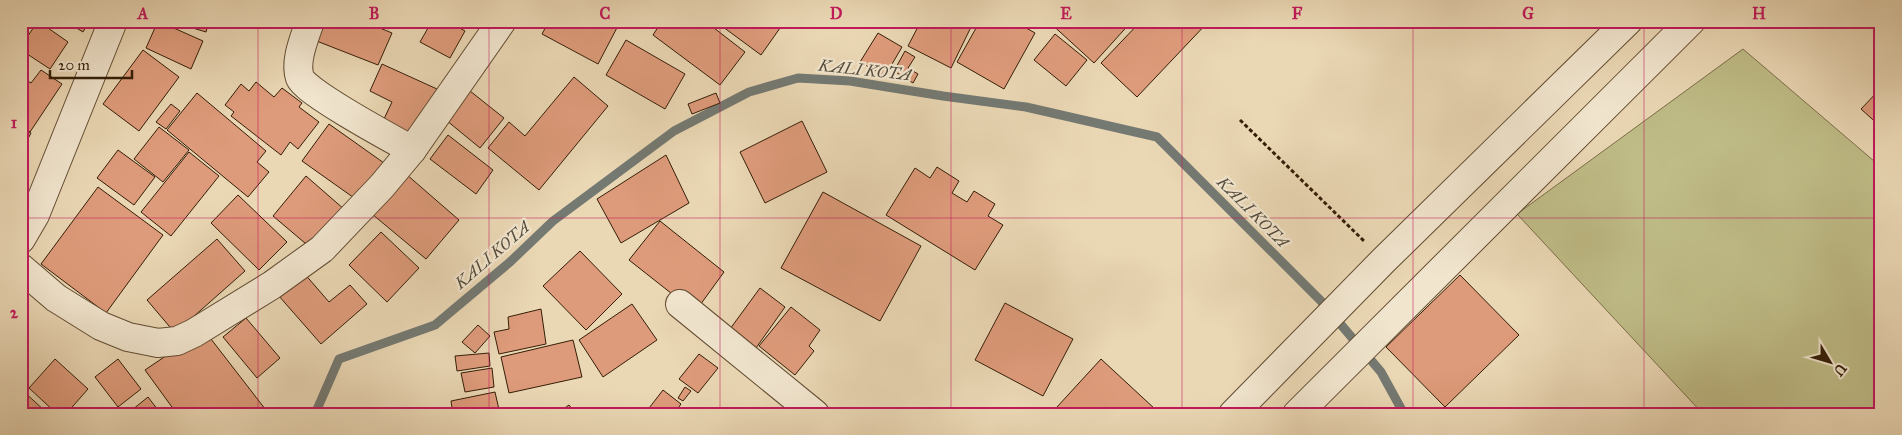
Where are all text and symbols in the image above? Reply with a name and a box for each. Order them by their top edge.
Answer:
text: A [137,4,149,23]
text: B [369,4,379,23]
text: C [600,4,611,23]
text: D [830,4,843,23]
text: E [1060,4,1072,23]
text: F [1292,4,1303,23]
text: G [1522,4,1534,23]
text: H [1752,4,1766,23]
scale bar [50,48,132,80]
text: 20 m [58,56,90,74]
water label: KALI KOTA [817,56,914,84]
text: 1 [11,113,18,132]
water label: KALI KOTA [1213,172,1294,253]
water label: KALI KOTA [450,216,534,293]
text: 2 [10,303,19,322]
north arrow [1804,338,1854,388]
text: U [1829,360,1850,380]

